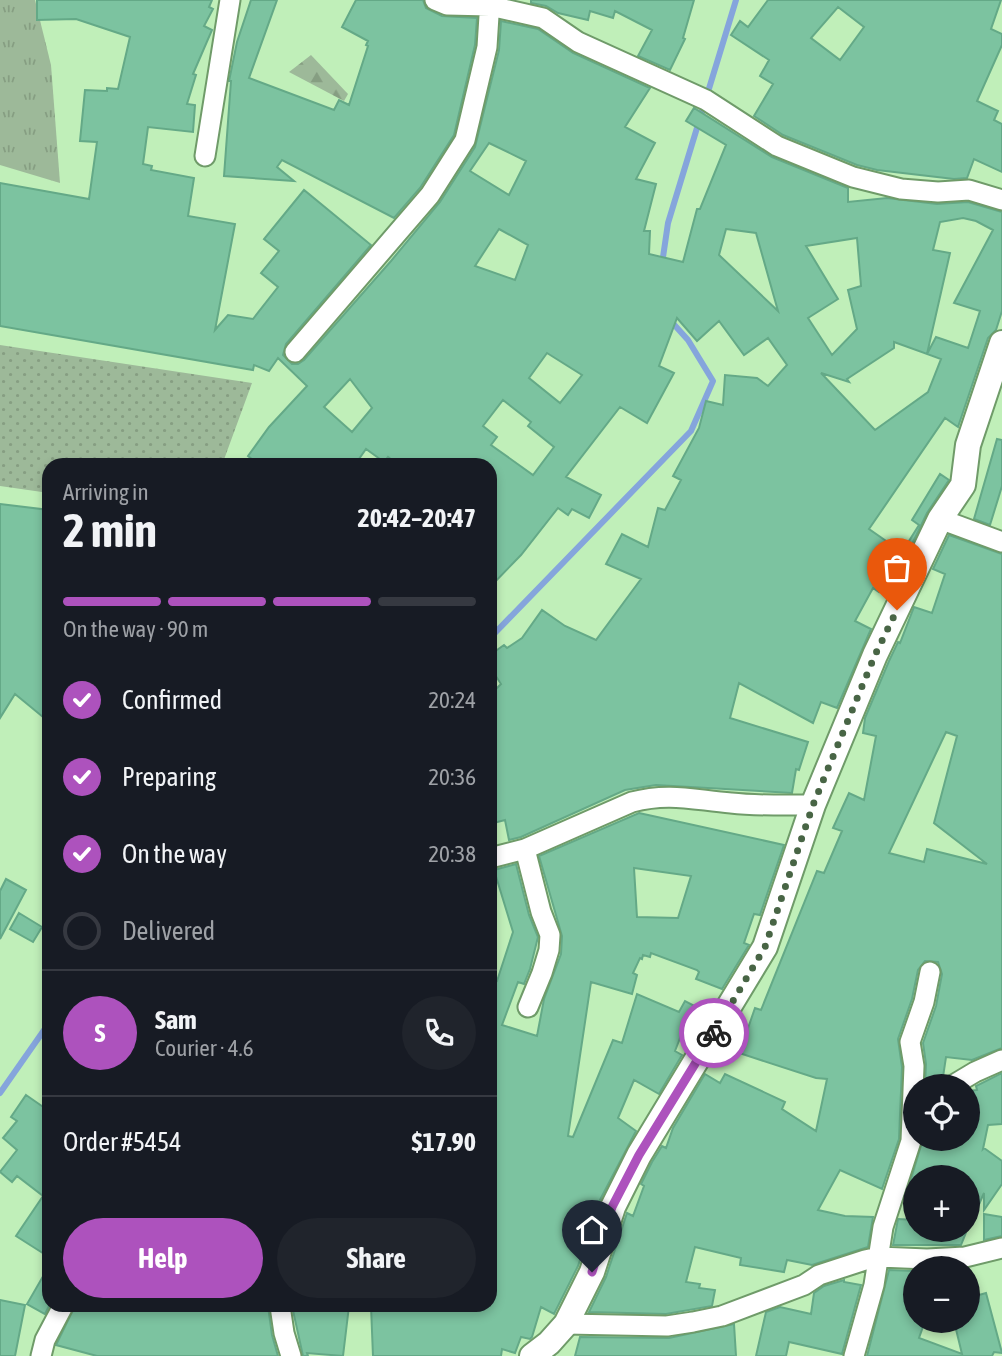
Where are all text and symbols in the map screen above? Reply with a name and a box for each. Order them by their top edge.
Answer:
text: Arriving in [63,479,149,505]
text: 20:42–20:47 [358,503,476,533]
text: 2 min [63,504,157,557]
pin [867,538,927,610]
icon: bag [878,549,916,587]
text: On the way · 90 m [63,616,208,642]
icon: check [63,681,101,719]
text: Confirmed [122,685,222,715]
text: 20:24 [428,687,476,713]
icon: check [63,758,101,796]
text: Preparing [122,762,216,792]
text: 20:36 [428,764,476,790]
icon: check [63,835,101,873]
text: On the way [122,839,227,869]
text: 20:38 [428,841,476,867]
text: Delivered [122,916,215,946]
button: phone [402,996,476,1070]
courier [679,998,749,1068]
text: Sam [155,1005,197,1035]
icon: bike [695,1014,733,1052]
text: S [95,1018,105,1048]
text: Courier · 4.6 [155,1035,254,1061]
map controls [903,1074,980,1333]
button: locate [903,1074,980,1151]
text: Order #5454 [63,1127,182,1157]
text: $17.90 [412,1127,476,1157]
button: + [903,1165,980,1242]
pin [562,1200,622,1272]
icon: home [573,1211,611,1249]
button: Help [63,1218,263,1298]
button: Share [277,1218,476,1298]
button: − [903,1256,980,1333]

